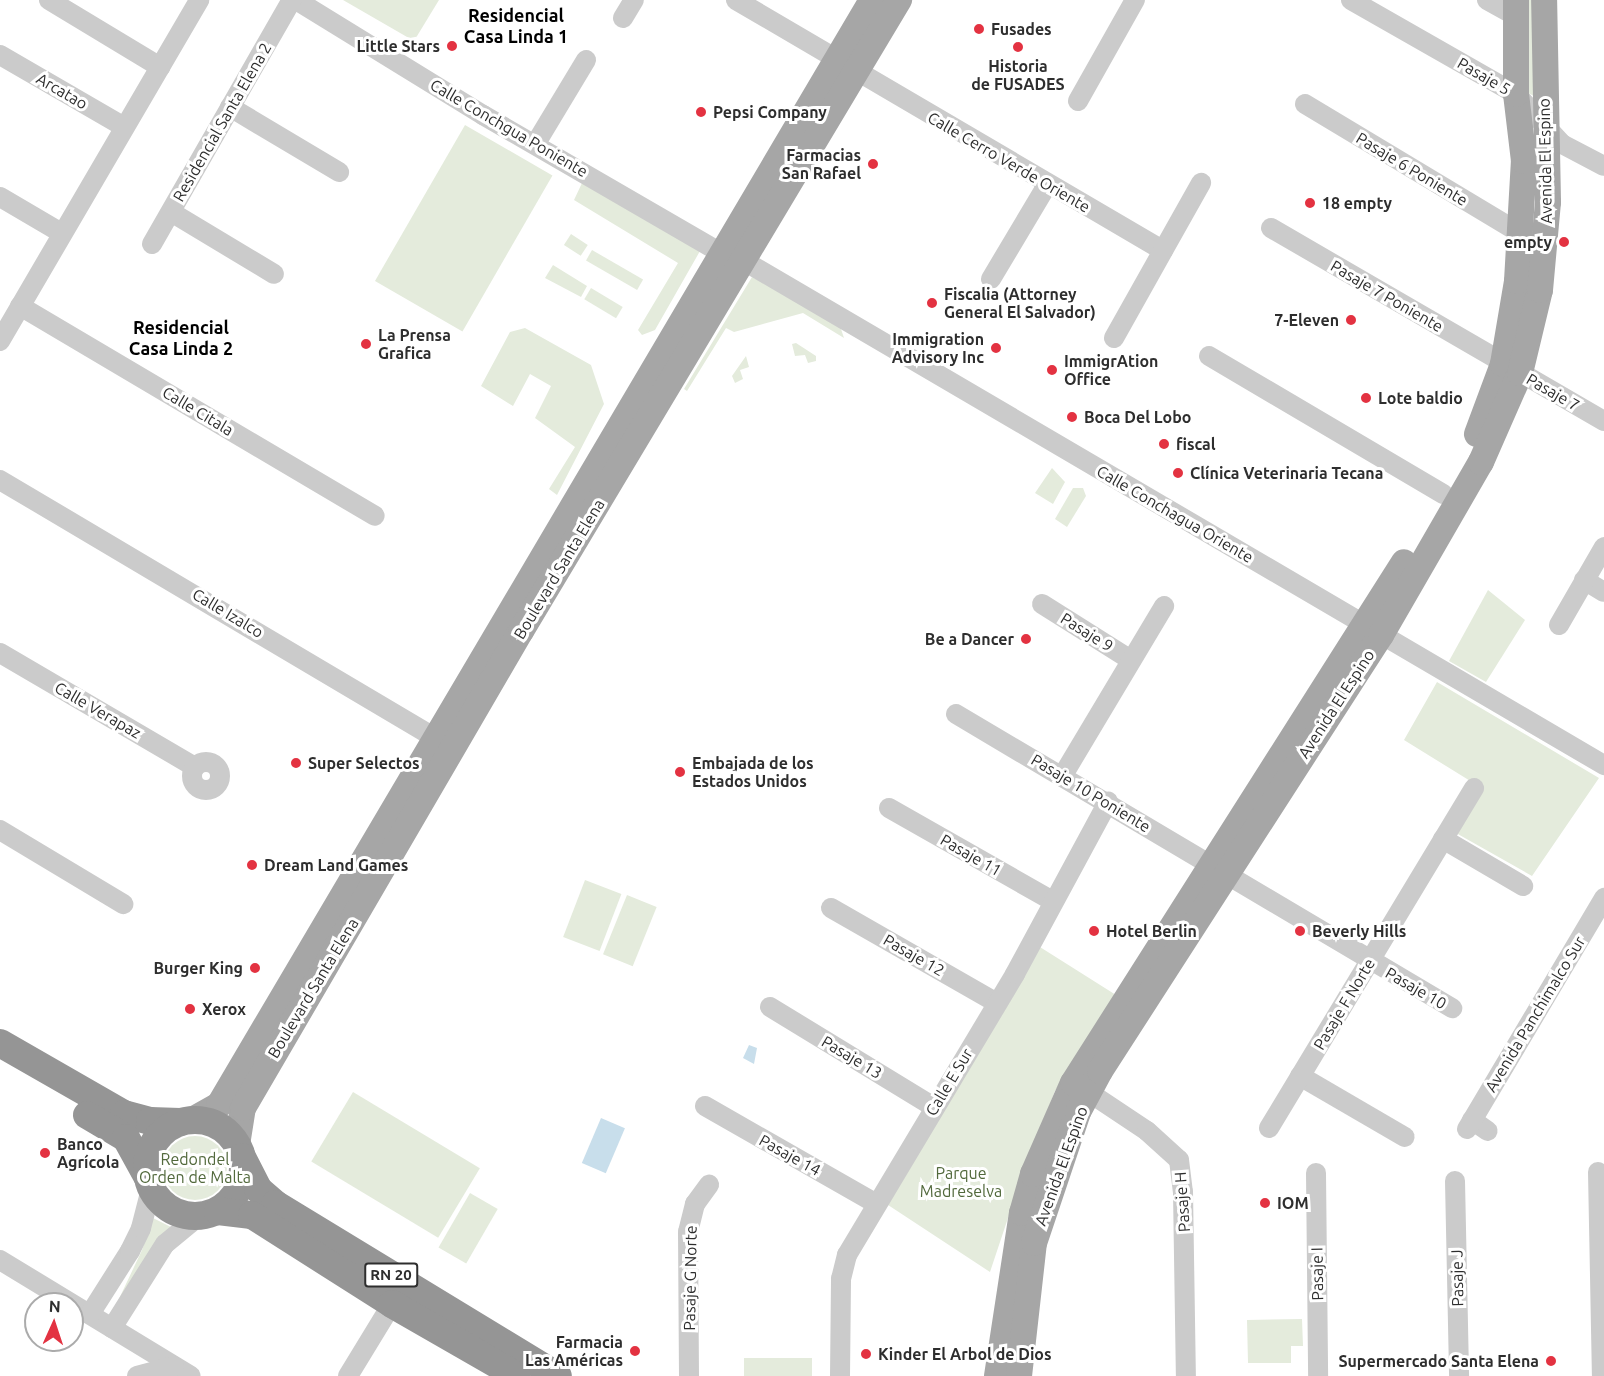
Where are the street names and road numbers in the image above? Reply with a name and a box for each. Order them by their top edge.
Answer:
street label: Residencial Santa Elena 2 [169,39,275,205]
street label: Pasaje 5 [1454,53,1514,99]
street label: Arcatao [33,69,91,113]
street label: Calle Conchgua Poniente [427,75,591,181]
street label: Avenida El Espino [1534,98,1556,224]
street label: Calle Cerro Verde Oriente [924,108,1094,216]
street label: Pasaje 6 Poniente [1353,128,1471,210]
street label: Pasaje 7 Poniente [1327,256,1447,336]
street label: Pasaje 7 [1523,369,1583,415]
street label: Calle Citala [159,382,237,440]
street label: Calle Conchagua Oriente [1093,461,1257,567]
street label: Boulevard Santa Elena [510,495,608,643]
street label: Calle Izalco [189,584,267,642]
street label: Pasaje 9 [1057,608,1117,656]
street label: Avenida El Espino [1294,646,1378,762]
street label: Calle Verapaz [51,678,145,742]
street label: Pasaje 10 Poniente [1028,750,1154,836]
street label: Pasaje 11 [937,830,1005,880]
street label: Boulevard Santa Elena [264,914,362,1062]
street label: Pasaje 12 [880,930,948,980]
street label: Avenida Panchimalco Sur [1481,933,1589,1095]
street label: Pasaje F Norte [1309,955,1379,1053]
street label: Pasaje 10 [1382,963,1450,1013]
street label: Pasaje 13 [818,1031,886,1083]
street label: Calle E Sur [921,1045,977,1119]
street label: Avenida El Espino [1031,1104,1091,1228]
street label: Pasaje 14 [756,1130,824,1180]
street label: Pasaje H [1170,1171,1194,1233]
street label: Pasaje G Norte [679,1225,701,1331]
street label: Pasaje I [1307,1247,1327,1301]
street label: Pasaje J [1447,1249,1467,1307]
road number: RN 20 [364,1263,418,1287]

